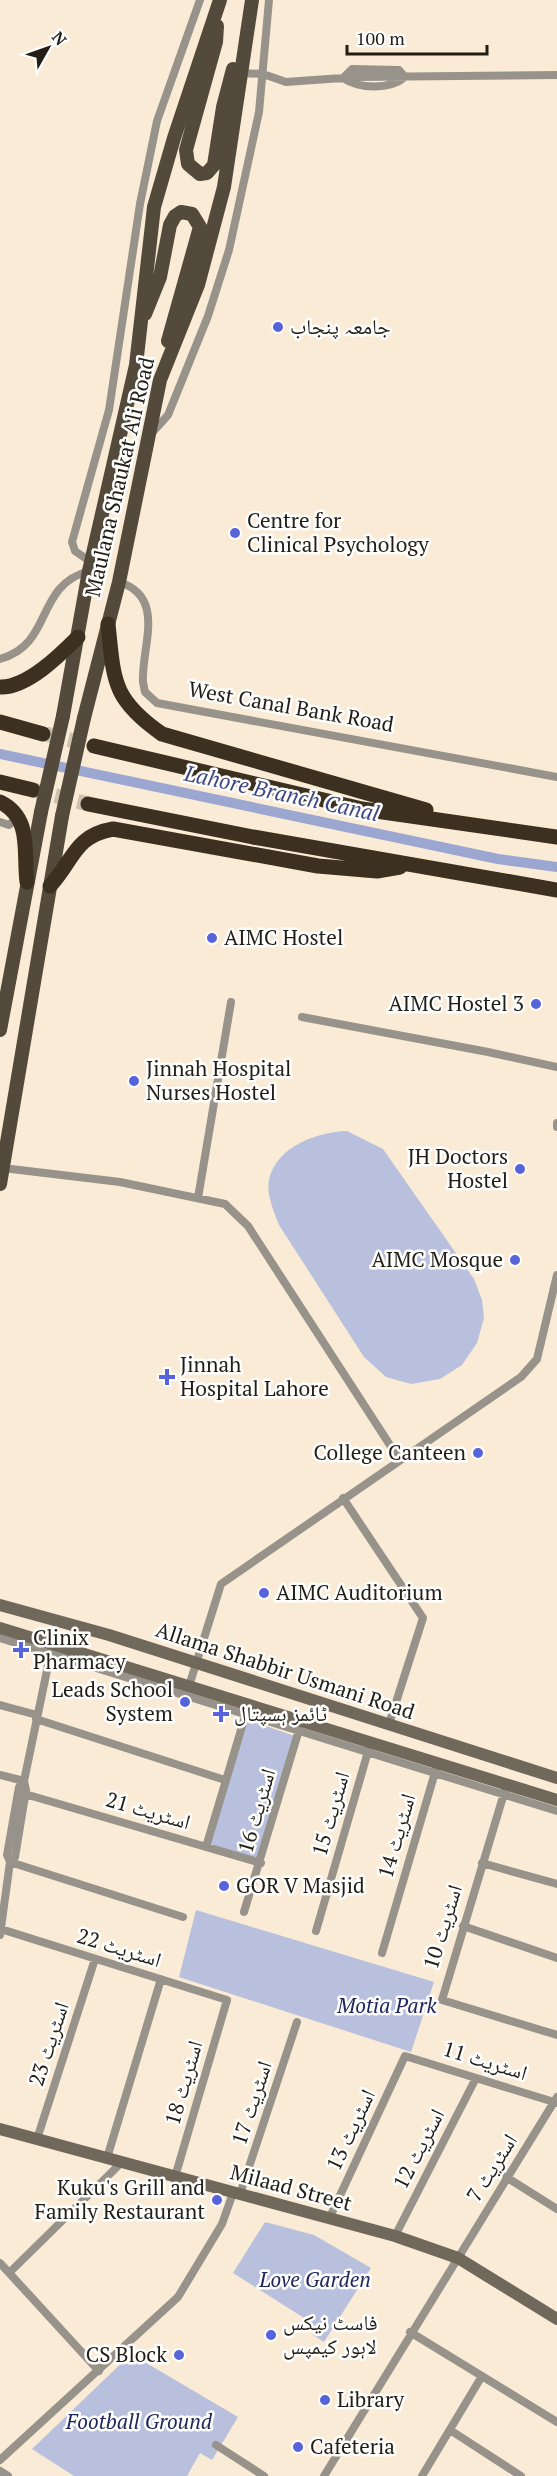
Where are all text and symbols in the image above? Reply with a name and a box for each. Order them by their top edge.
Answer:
north arrow [18,18,78,78]
scale bar [347,18,486,56]
text: 100 m [356,26,405,50]
text: N [47,27,72,50]
place label: جامعہ پنجاب [290,312,391,340]
marker: جامعہ پنجاب [271,320,285,334]
street label: Maulana Shaukat Ali Road [78,354,160,599]
place label: Centre for Clinical Psychology [247,506,429,558]
marker: Centre for Clinical Psychology [228,526,242,540]
street label: West Canal Bank Road [186,674,396,738]
water label: Lahore Branch Canal [181,758,382,827]
place label: AIMC Hostel [224,923,343,951]
marker: AIMC Hostel [205,931,219,945]
place label: AIMC Hostel 3 [388,989,524,1017]
marker: AIMC Hostel 3 [529,997,543,1011]
place label: Jinnah Hospital Nurses Hostel [146,1054,291,1106]
marker: Jinnah Hospital Nurses Hostel [127,1074,141,1088]
place label: JH Doctors Hostel [408,1142,508,1194]
marker: JH Doctors Hostel [513,1162,527,1176]
place label: AIMC Mosque [371,1245,503,1273]
marker: AIMC Mosque [508,1253,522,1267]
place label: Jinnah Hospital Lahore [180,1350,329,1402]
marker: Jinnah Hospital Lahore [158,1368,176,1386]
place label: College Canteen [313,1438,467,1466]
marker: College Canteen [471,1446,485,1460]
place label: AIMC Auditorium [276,1578,443,1606]
marker: AIMC Auditorium [257,1586,271,1600]
street label: Allama Shabbir Usmani Road [152,1615,419,1725]
place label: Clinix Pharmacy [33,1623,126,1675]
marker: Clinix Pharmacy [14,1643,28,1657]
place label: Leads School System [52,1675,173,1727]
marker: Leads School System [178,1695,192,1709]
place label: ٹائمز ہسپتال [234,1699,327,1727]
marker: ٹائمز ہسپتال [212,1705,230,1723]
street label: اسٹریٹ 16 [231,1765,281,1856]
street label: اسٹریٹ 15 [305,1768,355,1859]
street label: اسٹریٹ 21 [103,1785,194,1835]
street label: اسٹریٹ 14 [371,1790,421,1881]
place label: GOR V Masjid [236,1871,365,1899]
marker: GOR V Masjid [217,1879,231,1893]
street label: اسٹریٹ 10 [416,1881,468,1972]
street label: اسٹریٹ 22 [74,1921,165,1973]
park label: Motia Park [336,1991,438,2019]
street label: اسٹریٹ 23 [21,1998,75,2089]
street label: اسٹریٹ 11 [440,2034,531,2086]
street label: اسٹریٹ 18 [158,2037,208,2128]
street label: اسٹریٹ 17 [224,2057,278,2148]
street label: اسٹریٹ 13 [319,2084,381,2175]
street label: اسٹریٹ 12 [386,2104,450,2194]
street label: اسٹریٹ 7 [459,2128,523,2207]
street label: Milaad Street [227,2157,355,2217]
place label: Kuku's Grill and Family Restaurant [34,2173,205,2225]
marker: Kuku's Grill and Family Restaurant [210,2193,224,2207]
park label: Love Garden [258,2265,371,2293]
place label: فاسٹ نیکس لاہور کیمپس [283,2308,378,2360]
marker: فاسٹ نیکس لاہور کیمپس [264,2328,278,2342]
place label: CS Block [86,2340,167,2368]
marker: CS Block [172,2348,186,2362]
place label: Library [337,2385,404,2413]
marker: Library [318,2393,332,2407]
park label: Football Ground [65,2407,213,2435]
place label: Cafeteria [310,2432,395,2460]
marker: Cafeteria [291,2440,305,2454]

